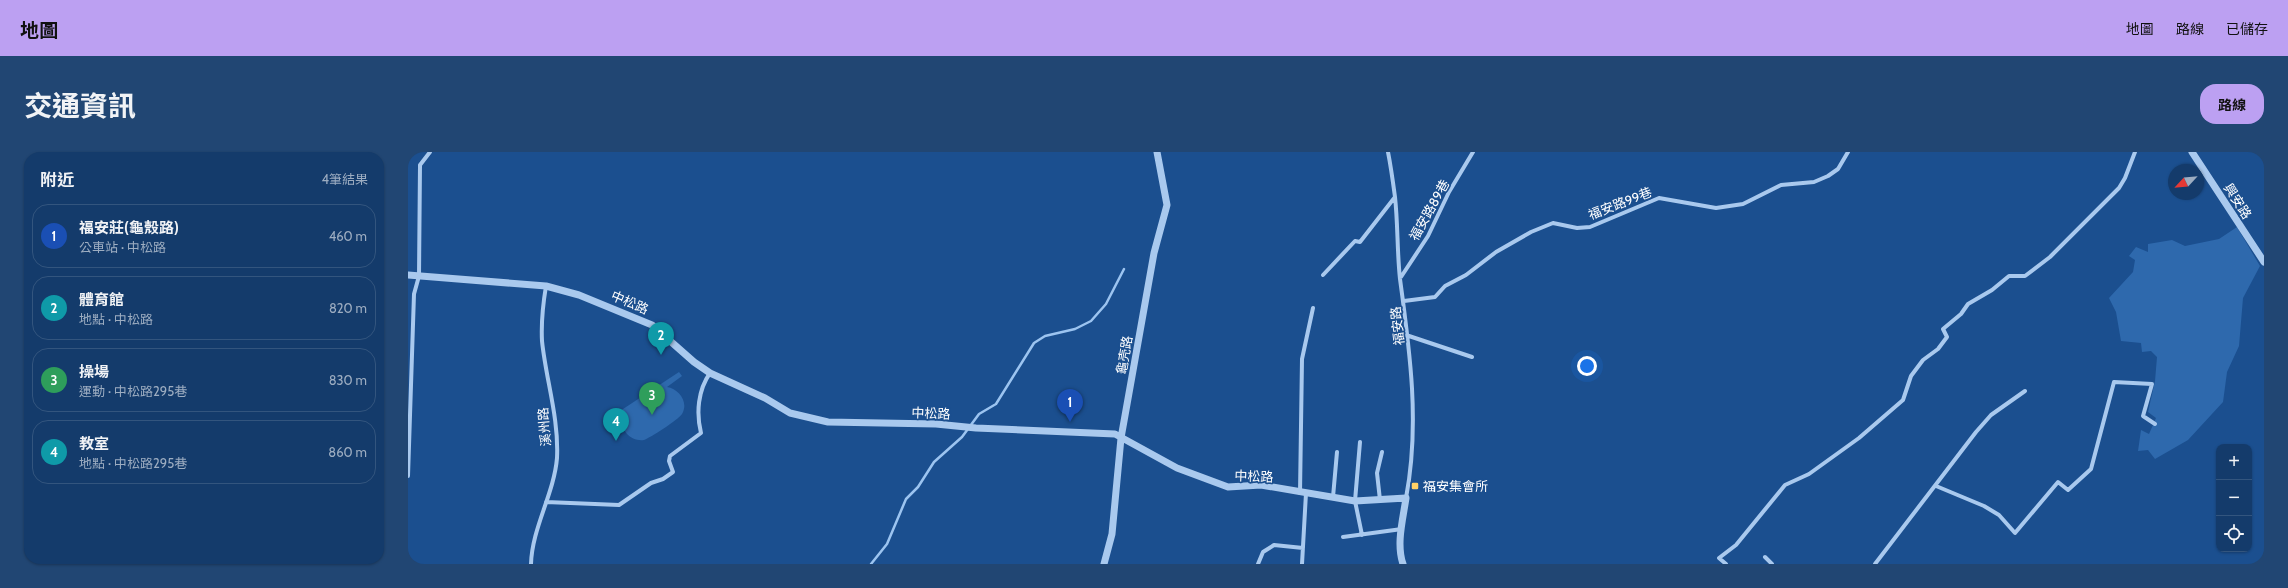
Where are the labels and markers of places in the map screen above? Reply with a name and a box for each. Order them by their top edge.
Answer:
pin: 2 [648,322,674,355]
pin: 3 [639,382,665,415]
pin: 1 [1057,389,1083,422]
pin: 4 [603,408,629,441]
place label: 福安集會所 [1423,478,1488,494]
marker: 福安集會所 [1410,481,1420,491]

